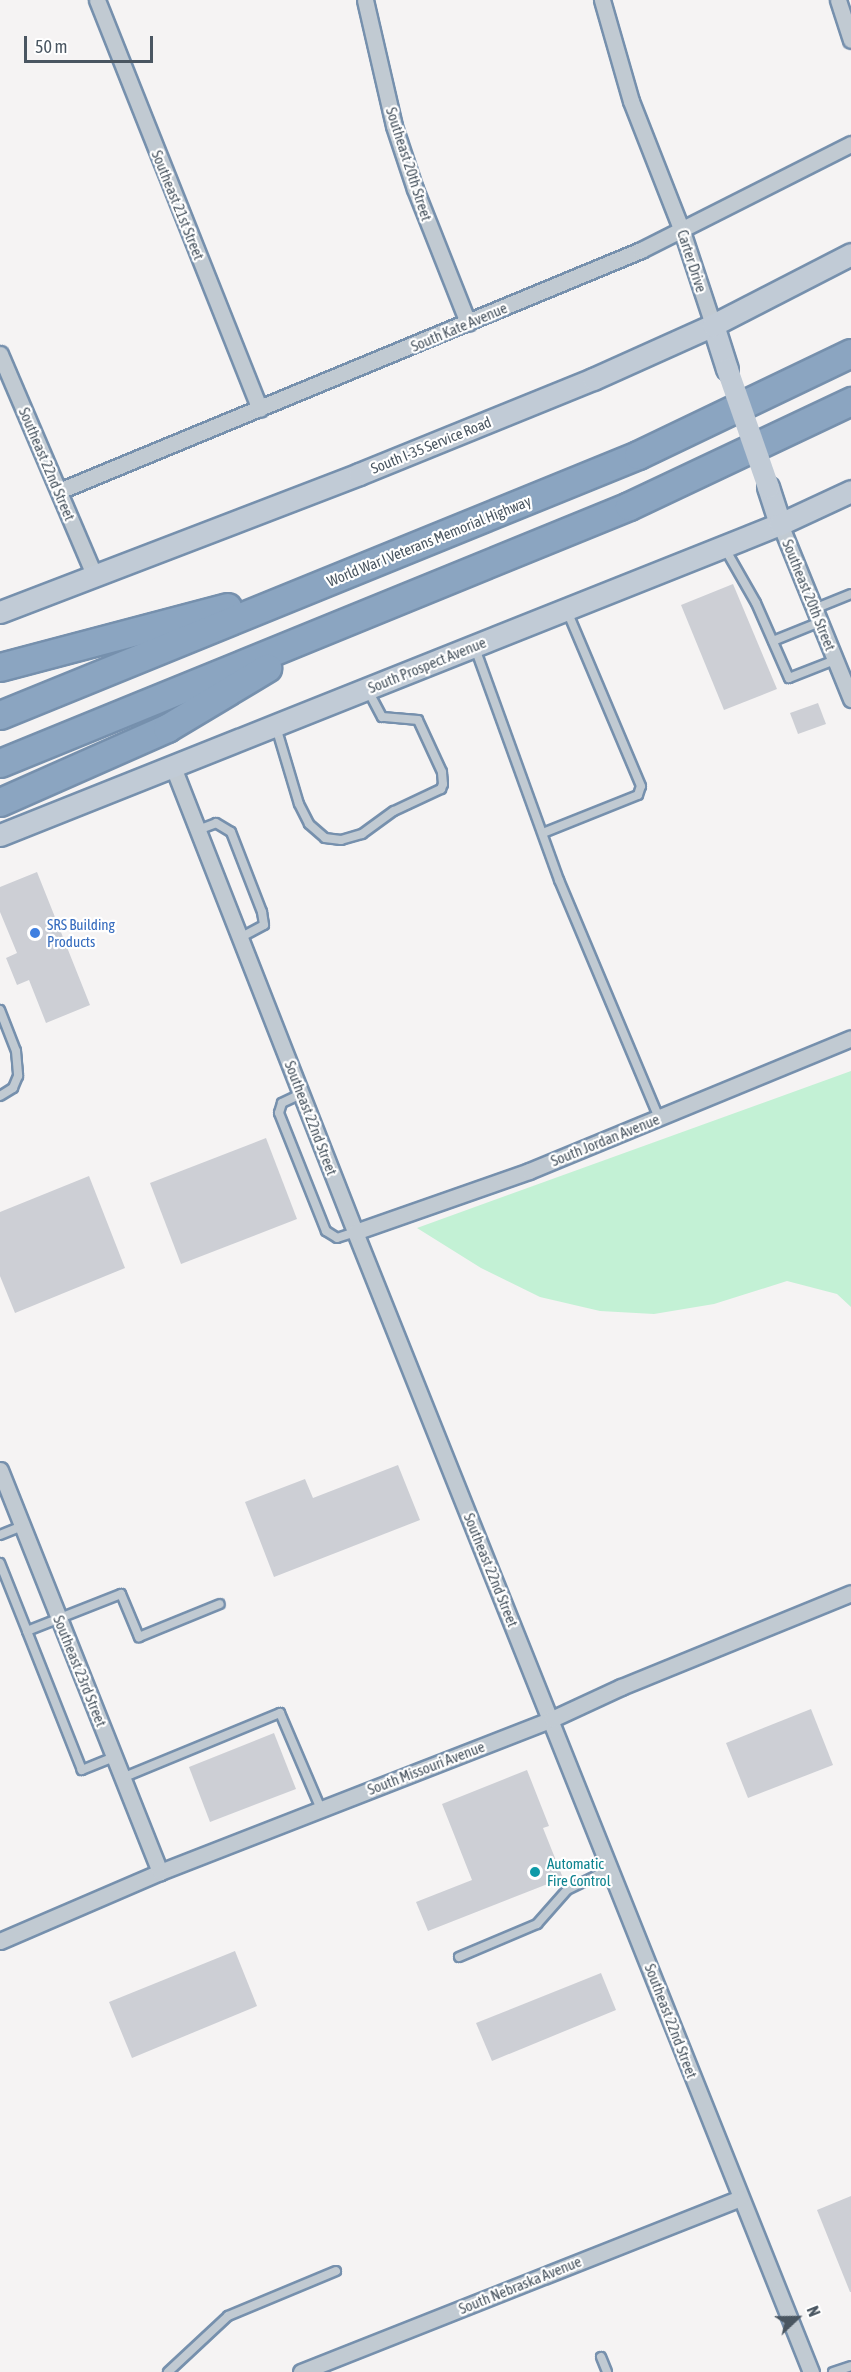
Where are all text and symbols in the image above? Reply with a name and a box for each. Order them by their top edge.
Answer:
scale bar [27,24,156,62]
text: 50 m [35,36,67,57]
street label: Southeast 20th Street [382,105,436,223]
street label: Southeast 21st Street [148,148,208,262]
street label: Carter Drive [673,228,711,294]
street label: South Kate Avenue [408,299,510,355]
street label: Southeast 22nd Street [15,405,79,523]
street label: South I-35 Service Road [368,413,494,477]
street label: World War I Veterans Memorial Highway [324,492,534,590]
street label: Southeast 20th Street [778,537,840,653]
street label: South Prospect Avenue [365,633,489,697]
place label: SRS Building Products [47,915,115,950]
marker: SRS Building Products [28,926,42,940]
street label: Southeast 22nd Street [281,1058,341,1178]
street label: South Jordan Avenue [548,1110,662,1170]
street label: Southeast 22nd Street [460,1510,522,1630]
street label: Southeast 23rd Street [50,1613,110,1729]
street label: South Missouri Avenue [365,1737,487,1799]
place label: Automatic Fire Control [547,1854,611,1889]
marker: Automatic Fire Control [528,1865,542,1879]
street label: Southeast 22nd Street [641,1961,701,2081]
street label: South Nebraska Avenue [456,2252,584,2318]
north arrow [767,2288,827,2348]
text: N [804,2303,824,2319]

